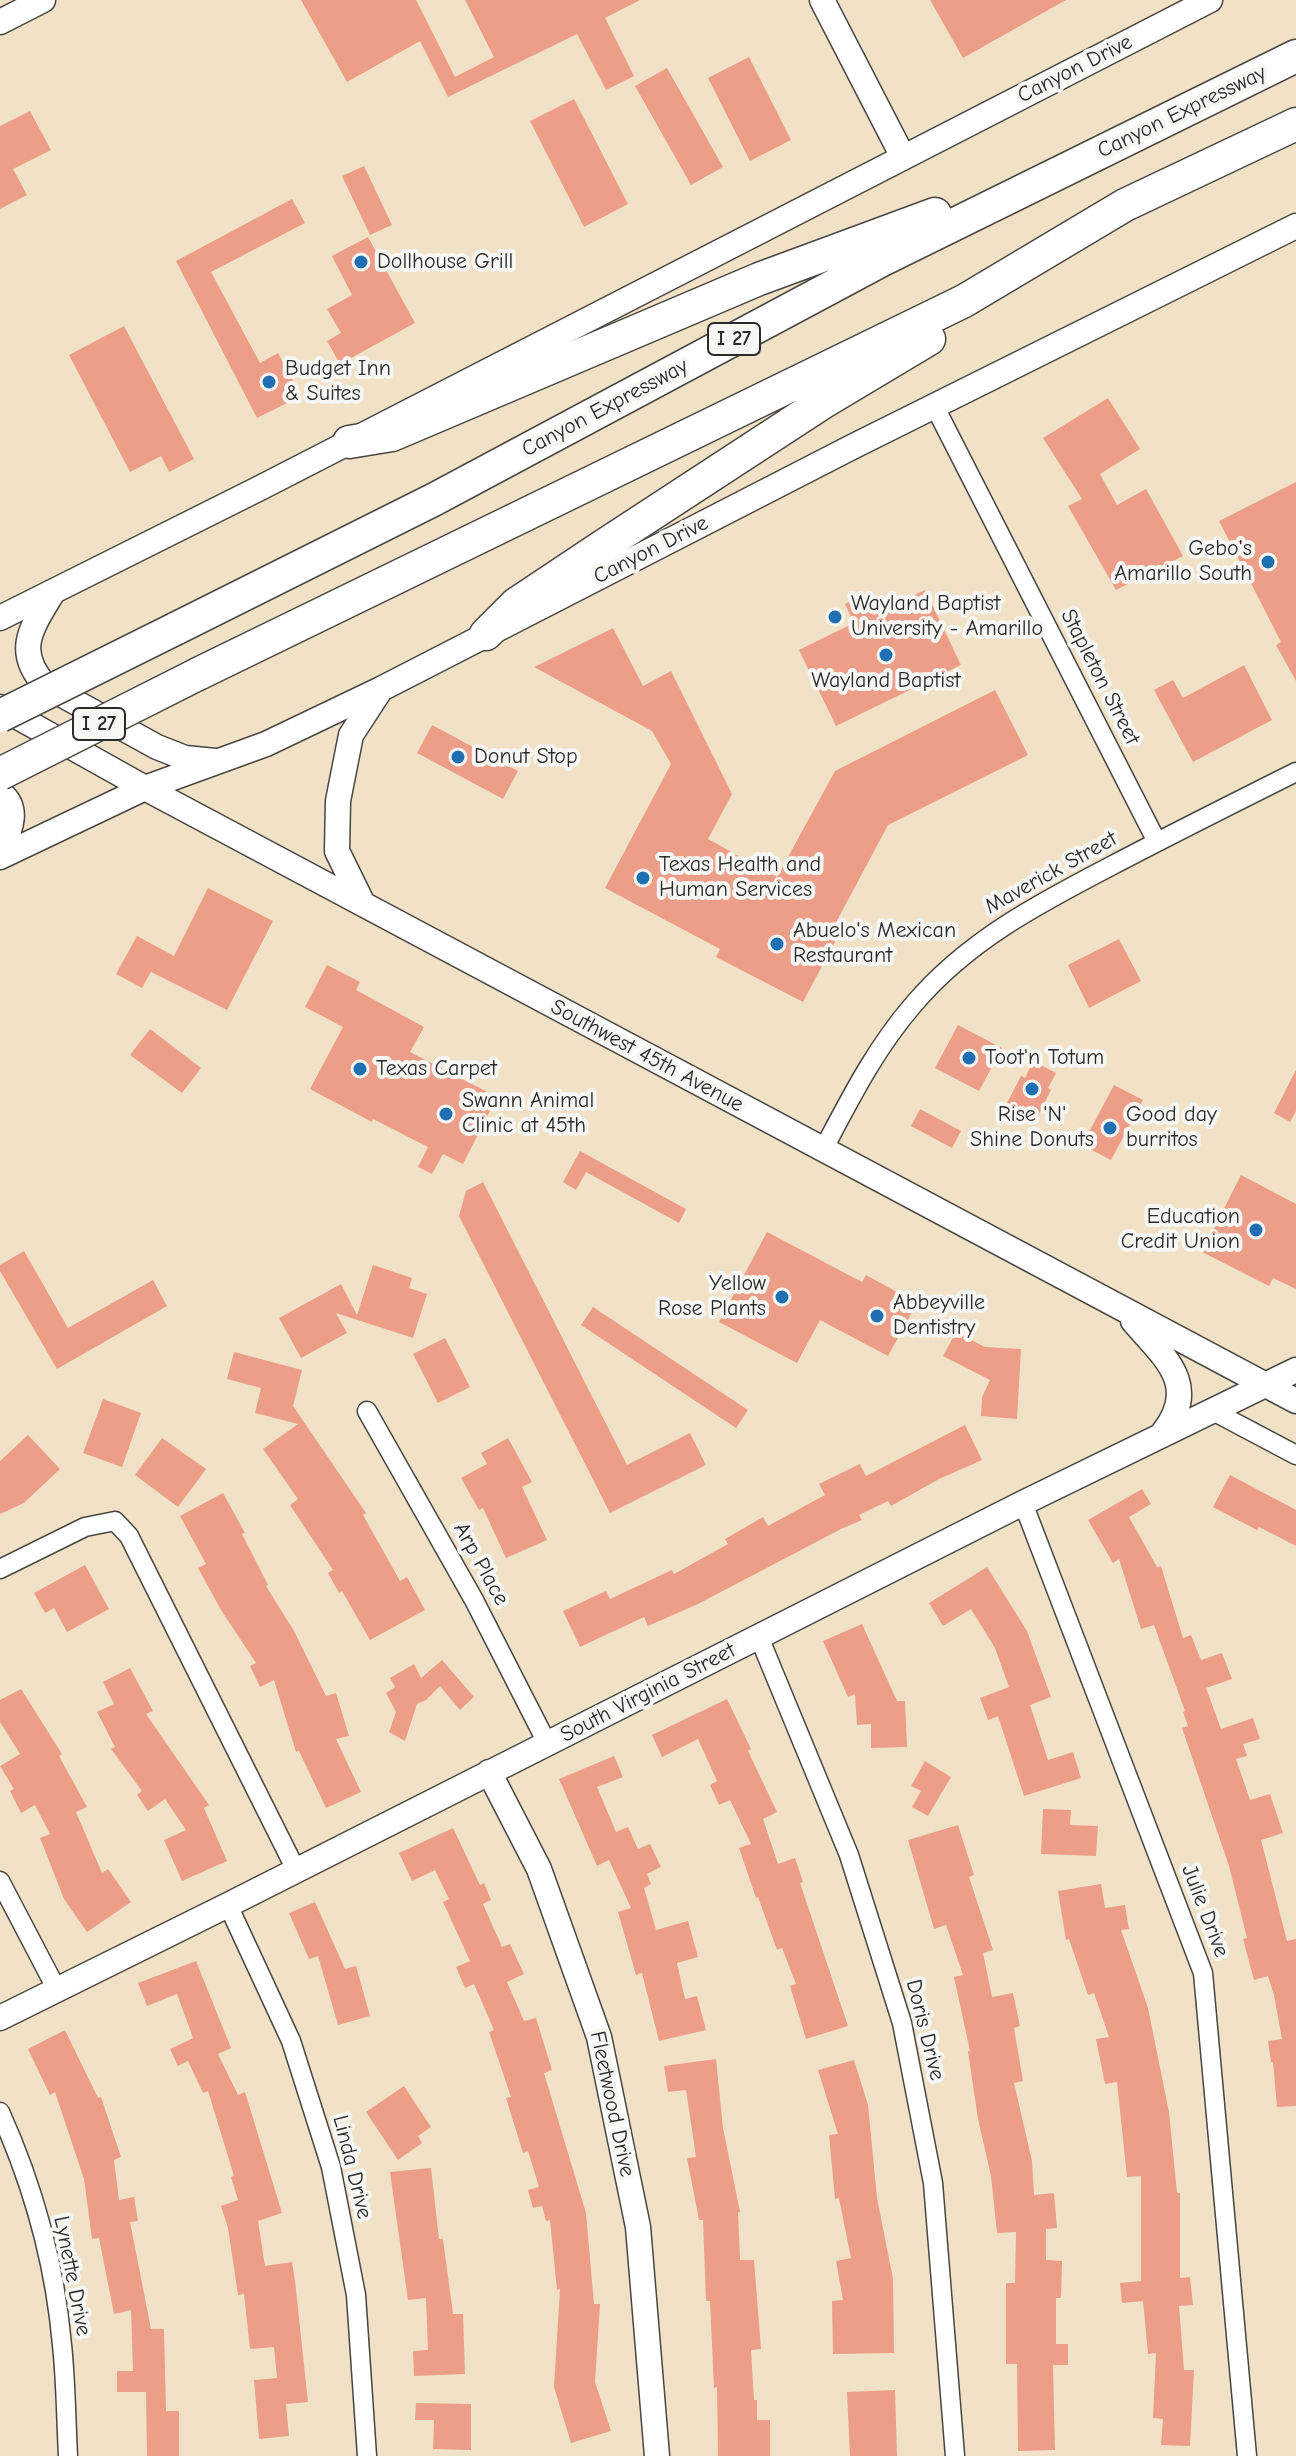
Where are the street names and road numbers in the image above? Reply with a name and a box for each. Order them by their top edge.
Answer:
street label: Canyon Drive [1013,29,1137,109]
street label: Canyon Expressway [1093,60,1271,164]
road number: I 27 [708,323,760,355]
street label: Canyon Expressway [517,353,693,463]
street label: Canyon Drive [589,510,713,590]
street label: Stapleton Street [1055,605,1145,749]
road number: I 27 [73,708,125,740]
street label: Maverick Street [980,826,1122,920]
street label: Southwest 45th Avenue [546,994,748,1118]
street label: Arp Place [447,1518,515,1610]
street label: South Virginia Street [556,1637,740,1749]
street label: Julie Drive [1175,1861,1235,1961]
street label: Doris Drive [900,1977,950,2083]
street label: Fleetwood Drive [584,2029,640,2179]
street label: Linda Drive [326,2112,378,2222]
street label: Lynette Drive [47,2214,97,2338]

